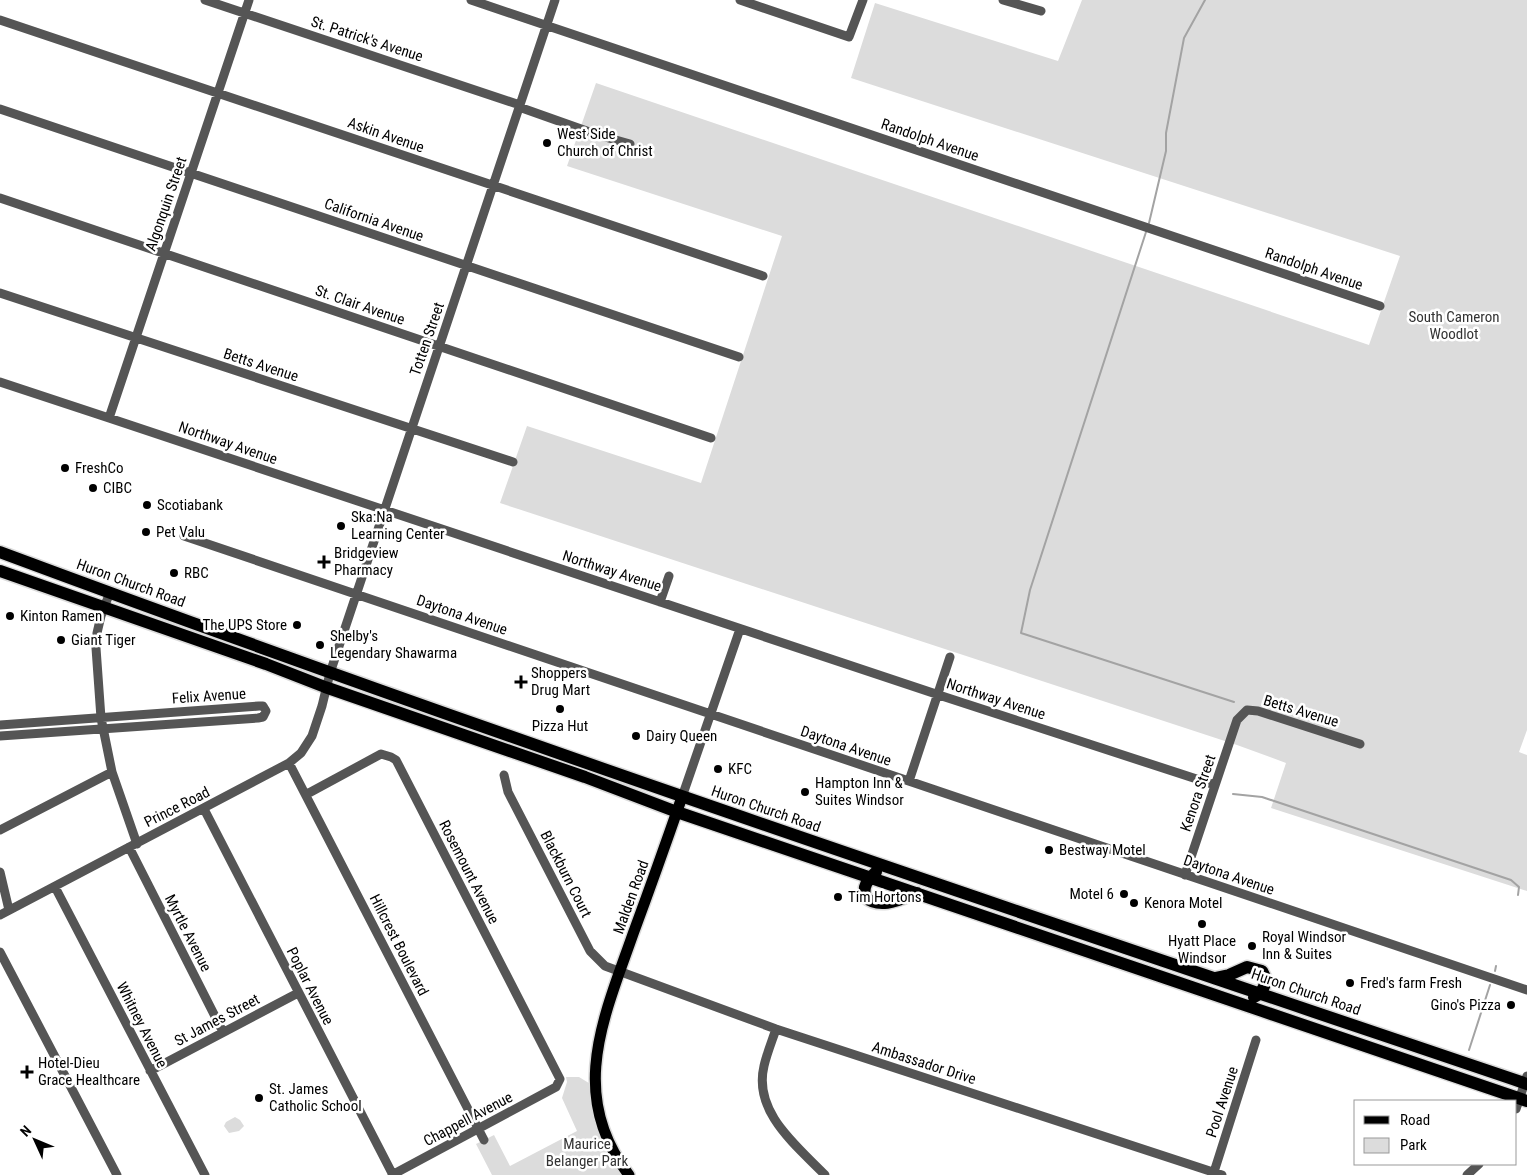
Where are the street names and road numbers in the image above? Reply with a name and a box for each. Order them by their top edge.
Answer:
street label: St. Patrick's Avenue [309,12,425,66]
street label: Askin Avenue [345,114,427,156]
street label: Randolph Avenue [879,115,981,165]
street label: Algonquin Street [141,155,191,253]
street label: California Avenue [322,195,426,245]
street label: Randolph Avenue [1263,244,1365,294]
street label: St. Clair Avenue [313,281,407,329]
street label: Totten Street [406,300,448,378]
street label: Betts Avenue [221,344,301,386]
street label: Northway Avenue [176,418,280,468]
street label: Northway Avenue [560,547,664,595]
street label: Huron Church Road [74,555,188,611]
street label: Daytona Avenue [414,591,510,639]
street label: Northway Avenue [944,675,1048,723]
street label: Felix Avenue [171,684,247,708]
street label: Betts Avenue [1261,691,1341,731]
street label: Daytona Avenue [798,722,894,770]
street label: Kenora Street [1176,752,1220,834]
street label: Huron Church Road [709,782,823,836]
street label: Prince Road [141,783,213,831]
street label: Rosemount Avenue [435,817,503,927]
street label: Blackburn Court [536,828,596,920]
street label: Daytona Avenue [1181,851,1277,899]
street label: Malden Road [609,858,653,936]
street label: Myrtle Avenue [161,891,215,975]
street label: Hillcrest Boulevard [366,891,432,999]
street label: Poplar Avenue [283,944,337,1028]
street label: Huron Church Road [1249,965,1363,1019]
street label: Whitney Avenue [113,979,171,1071]
street label: St James Street [171,990,263,1050]
street label: Ambassador Drive [870,1038,978,1088]
street label: Pool Avenue [1202,1064,1242,1140]
street label: Chappell Avenue [420,1088,516,1150]

